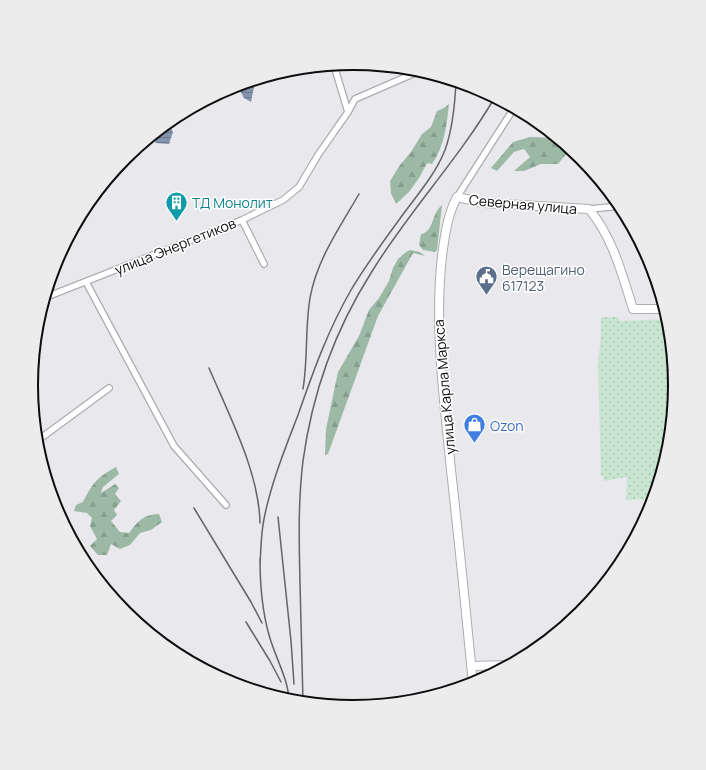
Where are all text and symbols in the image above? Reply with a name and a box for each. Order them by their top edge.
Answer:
building icon: ТД Монолит [164,189,190,222]
street label: Северная улица [468,190,578,218]
place label: ТД Монолит [192,193,273,212]
street label: улица Энергетиков [112,213,239,279]
place label: Верещагино 617123 [502,260,585,295]
public building icon: Верещагино 617123 [474,264,500,297]
street label: улица Карла Маркса [429,319,459,455]
shop icon: Ozon [462,412,488,445]
place label: Ozon [490,416,524,435]

